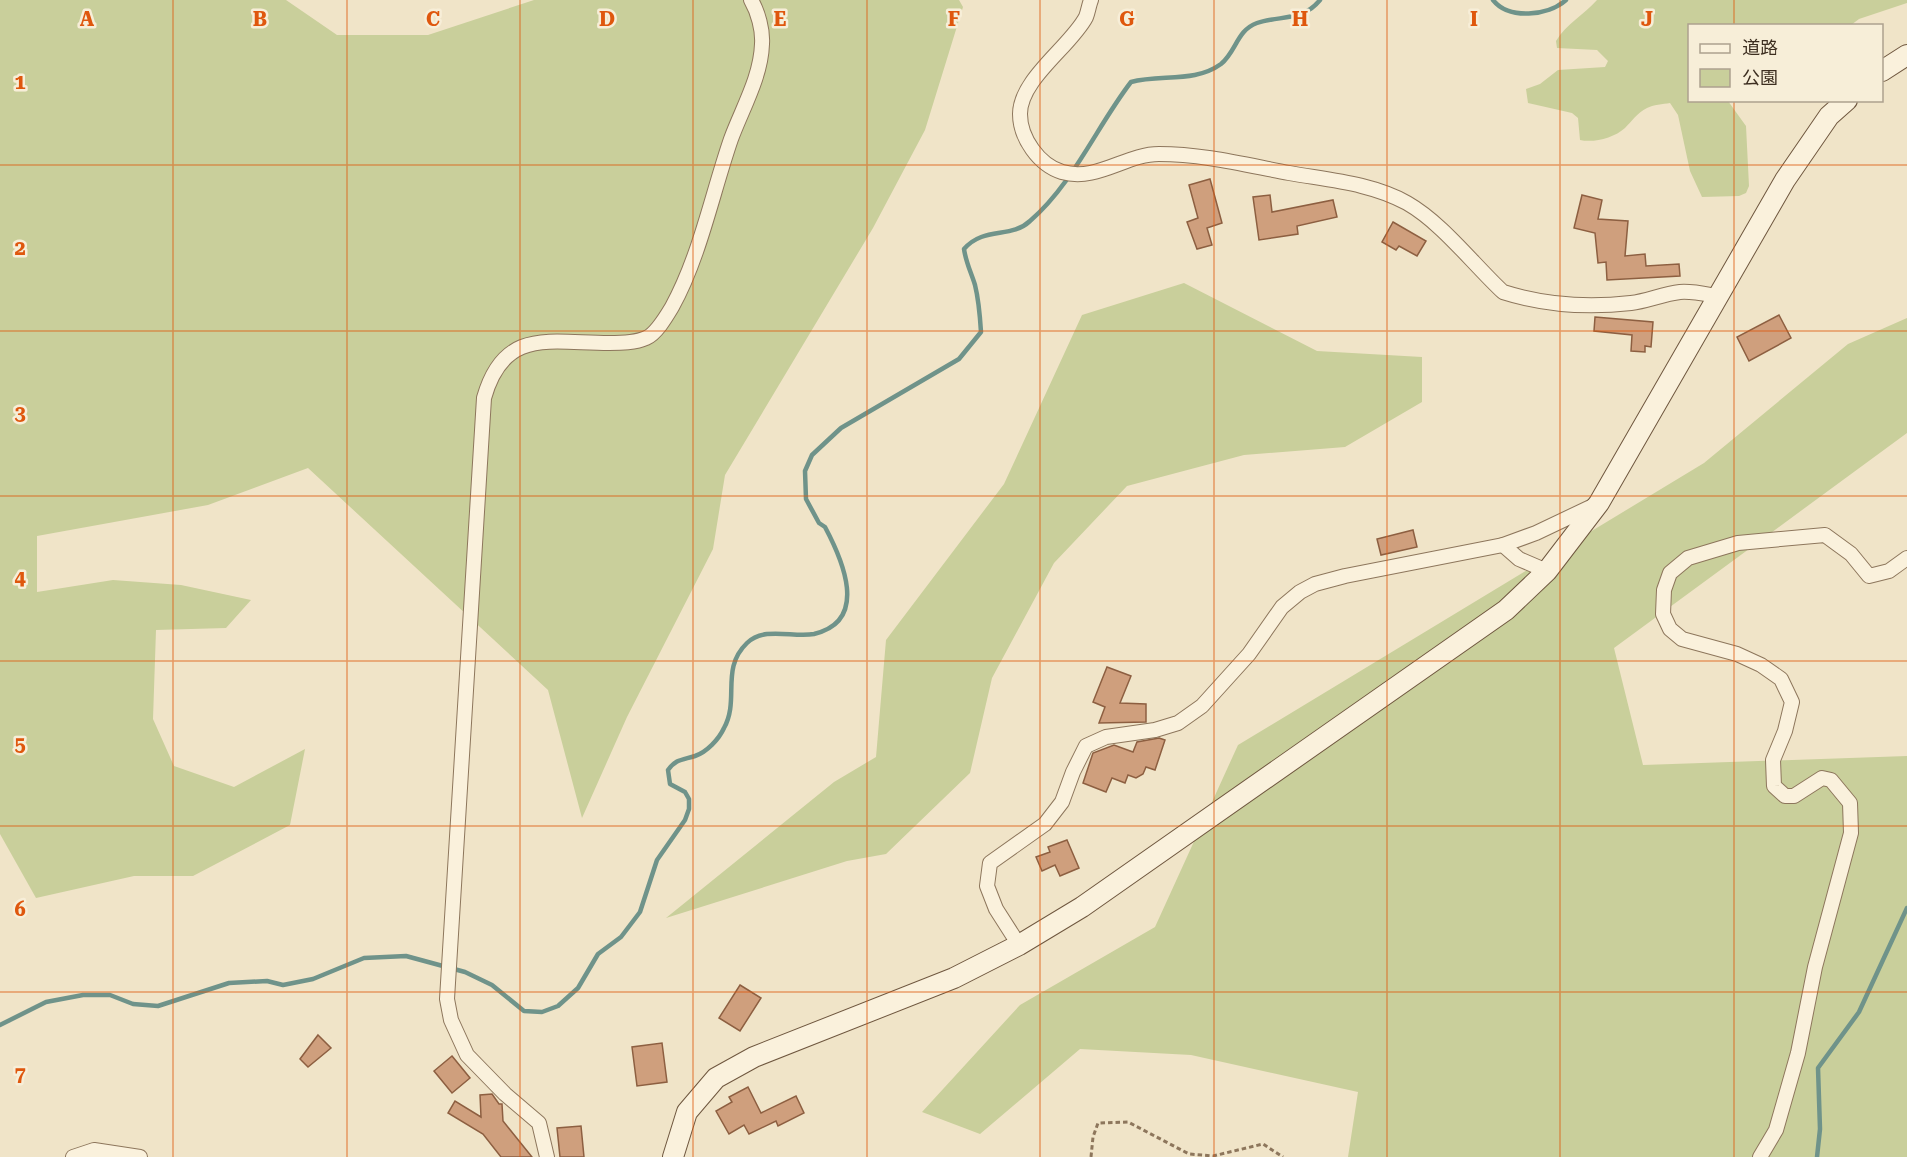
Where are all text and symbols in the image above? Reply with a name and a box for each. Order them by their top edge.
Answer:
text: A [80,7,95,31]
text: B [253,7,267,31]
text: C [426,7,440,31]
text: D [599,7,615,31]
text: E [774,7,787,31]
text: F [948,7,960,31]
text: G [1119,7,1135,31]
text: H [1292,7,1308,31]
text: I [1470,7,1478,31]
text: J [1641,7,1653,31]
legend [1688,24,1883,102]
text: 道路 [1742,37,1778,58]
text: 公園 [1742,67,1778,88]
text: 1 [14,70,26,94]
text: 2 [14,236,26,260]
text: 3 [14,401,26,425]
text: 4 [14,566,26,590]
text: 5 [14,732,26,756]
text: 6 [14,897,26,921]
text: 7 [14,1062,26,1086]

